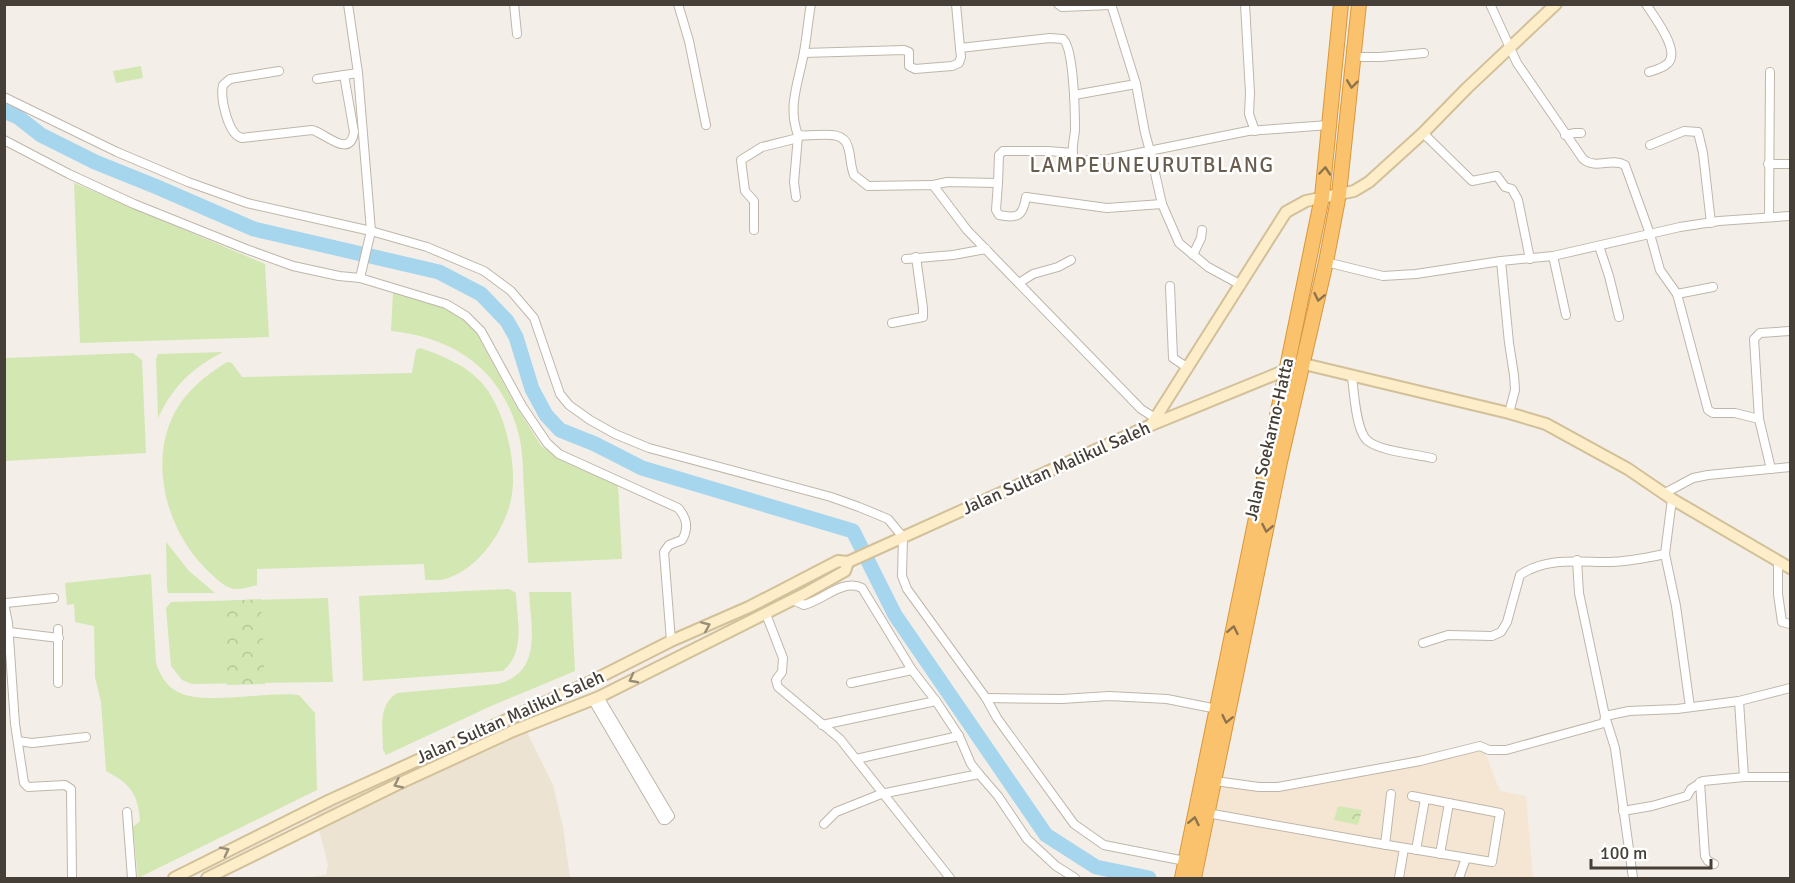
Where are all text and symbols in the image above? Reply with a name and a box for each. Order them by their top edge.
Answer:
one-way arrow [1346,79,1359,88]
district label: LAMPEUNEURUTBLANG [1030,152,1274,178]
one-way arrow [1318,167,1331,176]
one-way arrow [1313,292,1326,302]
street label: Jalan Soekarno-Hatta [1240,355,1298,523]
street label: Jalan Sultan Malikul Saleh [959,417,1153,519]
one-way arrow [1261,523,1274,533]
one-way arrow [700,621,711,633]
one-way arrow [1226,625,1239,635]
street label: Jalan Sultan Malikul Saleh [413,666,607,768]
one-way arrow [629,672,639,683]
one-way arrow [1222,714,1235,724]
one-way arrow [393,776,404,788]
one-way arrow [1186,816,1199,826]
scale bar [1591,832,1711,870]
text: 100 m [1600,842,1647,864]
one-way arrow [219,847,230,858]

